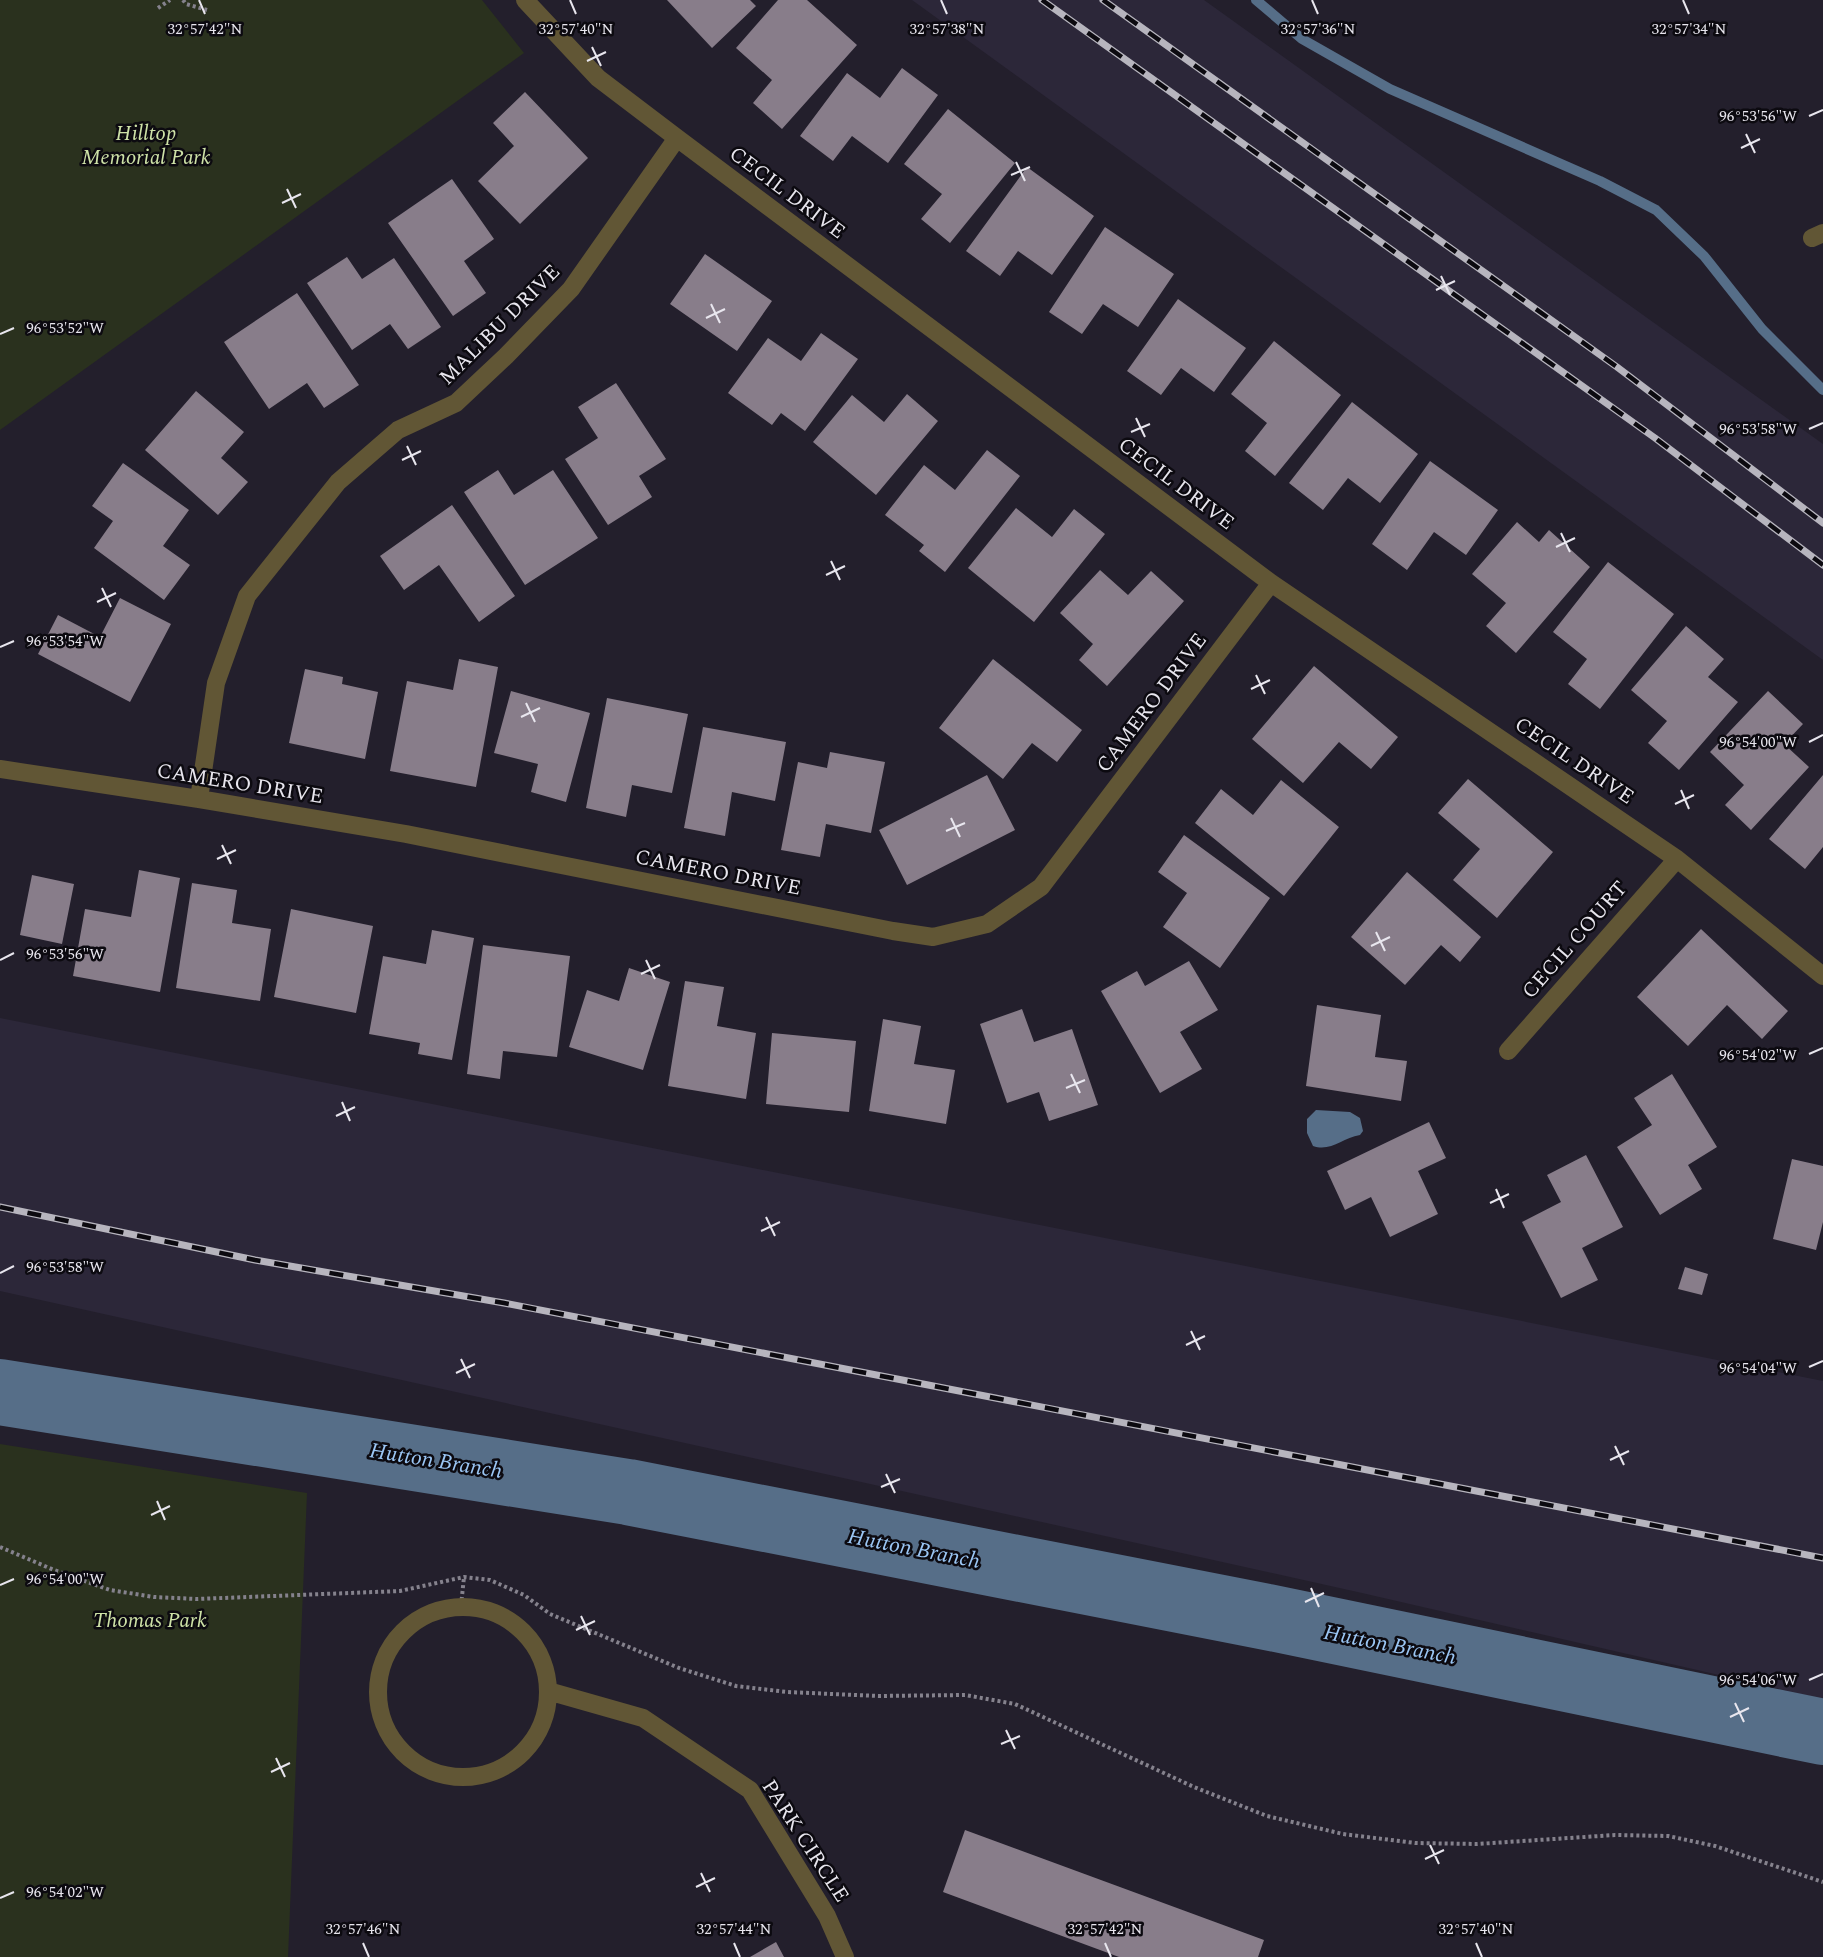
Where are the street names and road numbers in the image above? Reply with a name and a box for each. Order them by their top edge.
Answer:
street label: CECIL DRIVE [722,139,852,247]
street label: MALIBU DRIVE [432,257,568,393]
street label: CECIL DRIVE [1111,430,1241,538]
street label: CAMERO DRIVE [1089,626,1215,780]
street label: CECIL DRIVE [1508,709,1640,813]
street label: CAMERO DRIVE [155,755,325,813]
street label: CAMERO DRIVE [632,841,804,905]
street label: CECIL COURT [1514,874,1636,1006]
street label: PARK CIRCLE [753,1773,857,1909]

